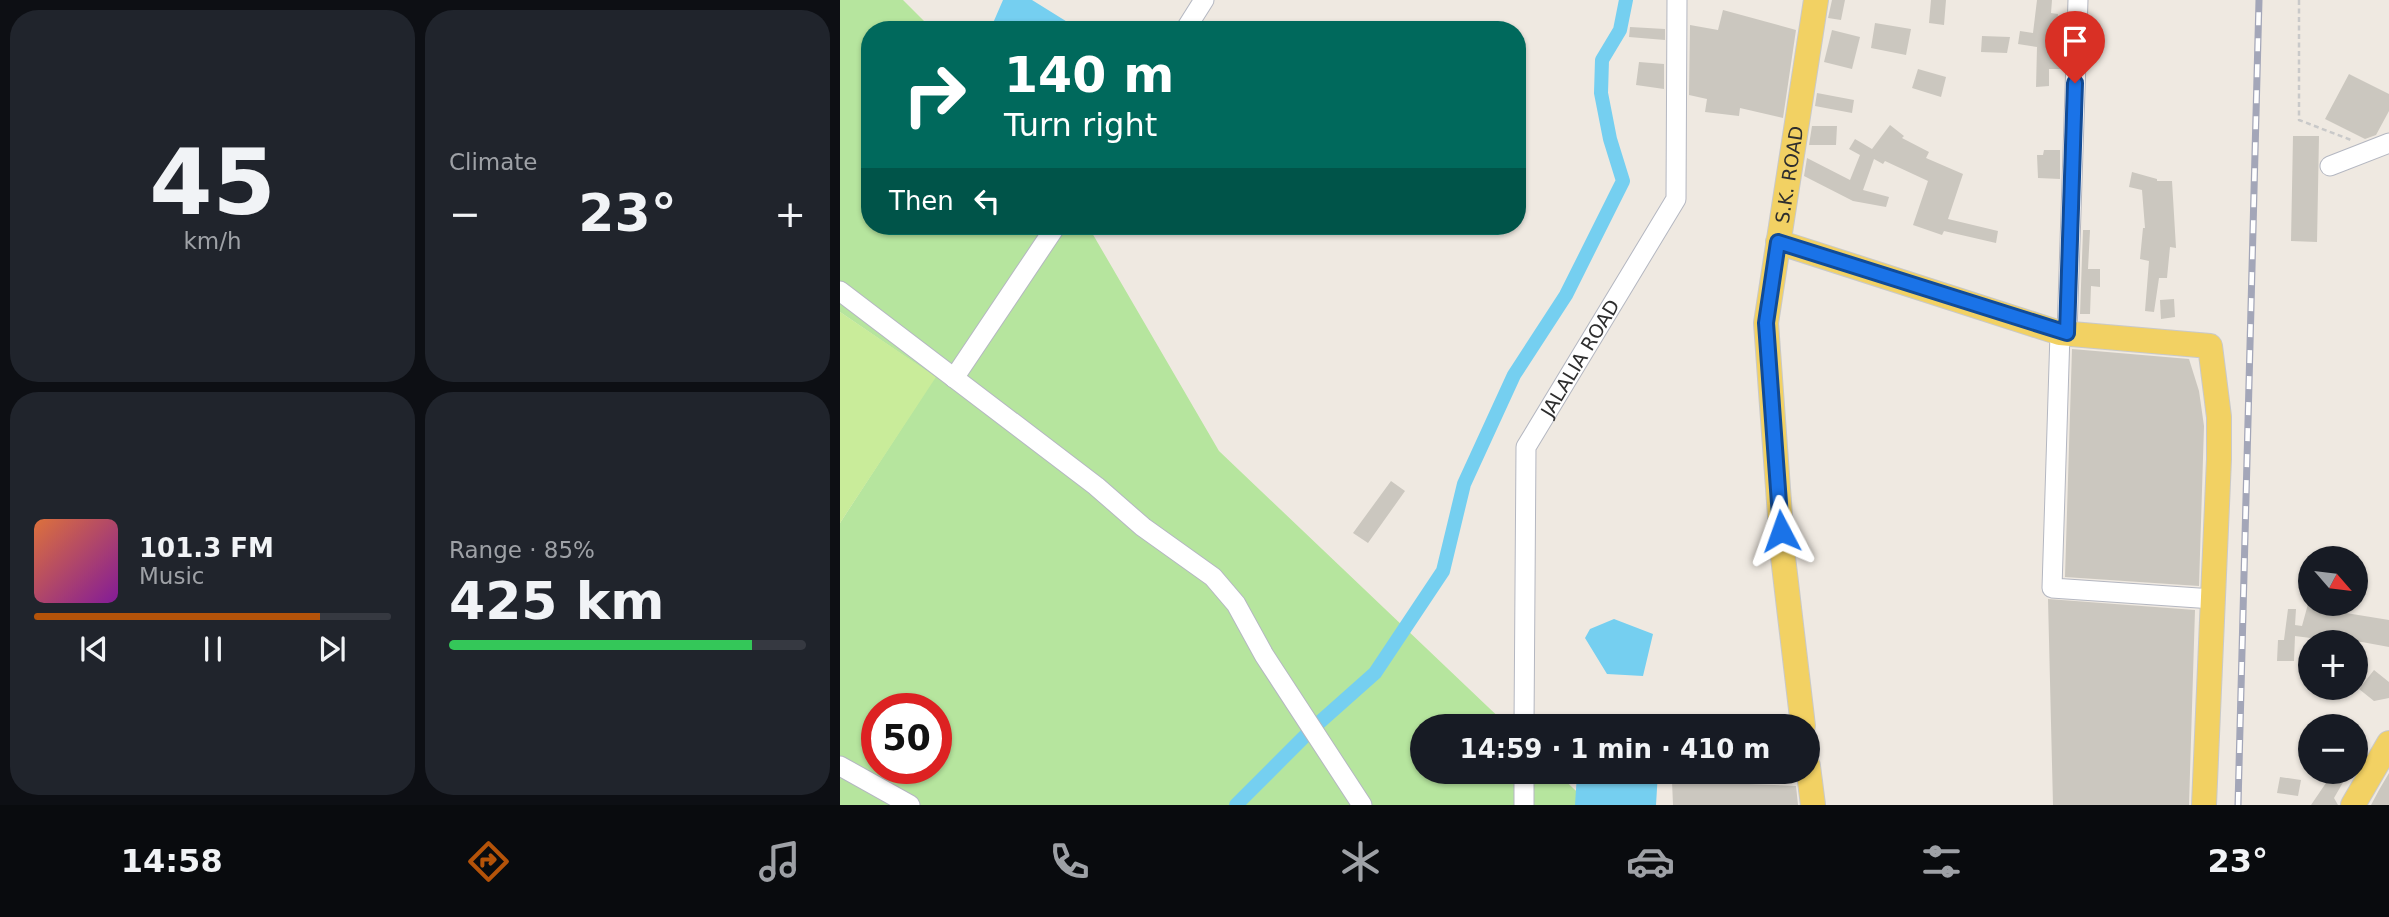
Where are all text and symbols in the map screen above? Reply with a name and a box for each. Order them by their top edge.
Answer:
pin [2045,11,2105,83]
icon: arrive [2056,22,2094,60]
text: 140 m [1004,47,1174,104]
icon: right [889,49,980,140]
text: Turn right [1004,106,1157,144]
street label: S.K. ROAD [1771,124,1807,225]
text: 45 [149,130,276,235]
text: Climate [449,149,538,175]
icon: left [968,182,1006,220]
text: 23° [578,183,677,243]
text: Then [889,186,954,216]
text: − [449,192,481,236]
text: + [774,192,806,236]
text: km/h [183,228,242,254]
street label: JALALIA ROAD [1535,295,1624,421]
position arrow [1744,494,1818,568]
text: 101.3 FM [139,533,274,563]
text: Range · 85% [449,537,595,563]
north arrow [2298,546,2368,616]
map controls [2298,546,2368,784]
text: Music [139,563,204,589]
text: 425 km [449,571,664,631]
icon: previous [75,630,113,668]
icon: pause [194,630,232,668]
icon: next [313,630,351,668]
button: + [2298,630,2368,700]
speed limit sign: 50 [861,693,952,784]
button: − [2298,714,2368,784]
text: 14:59 · 1 min · 410 m [1460,734,1770,764]
icon: directions [464,837,513,886]
icon: music [755,837,804,886]
icon: phone [1045,837,1094,886]
icon: climate [1336,837,1385,886]
icon: car [1626,837,1675,886]
icon: filters [1917,837,1966,886]
text: 14:58 [121,842,223,880]
text: 23° [2208,842,2268,880]

